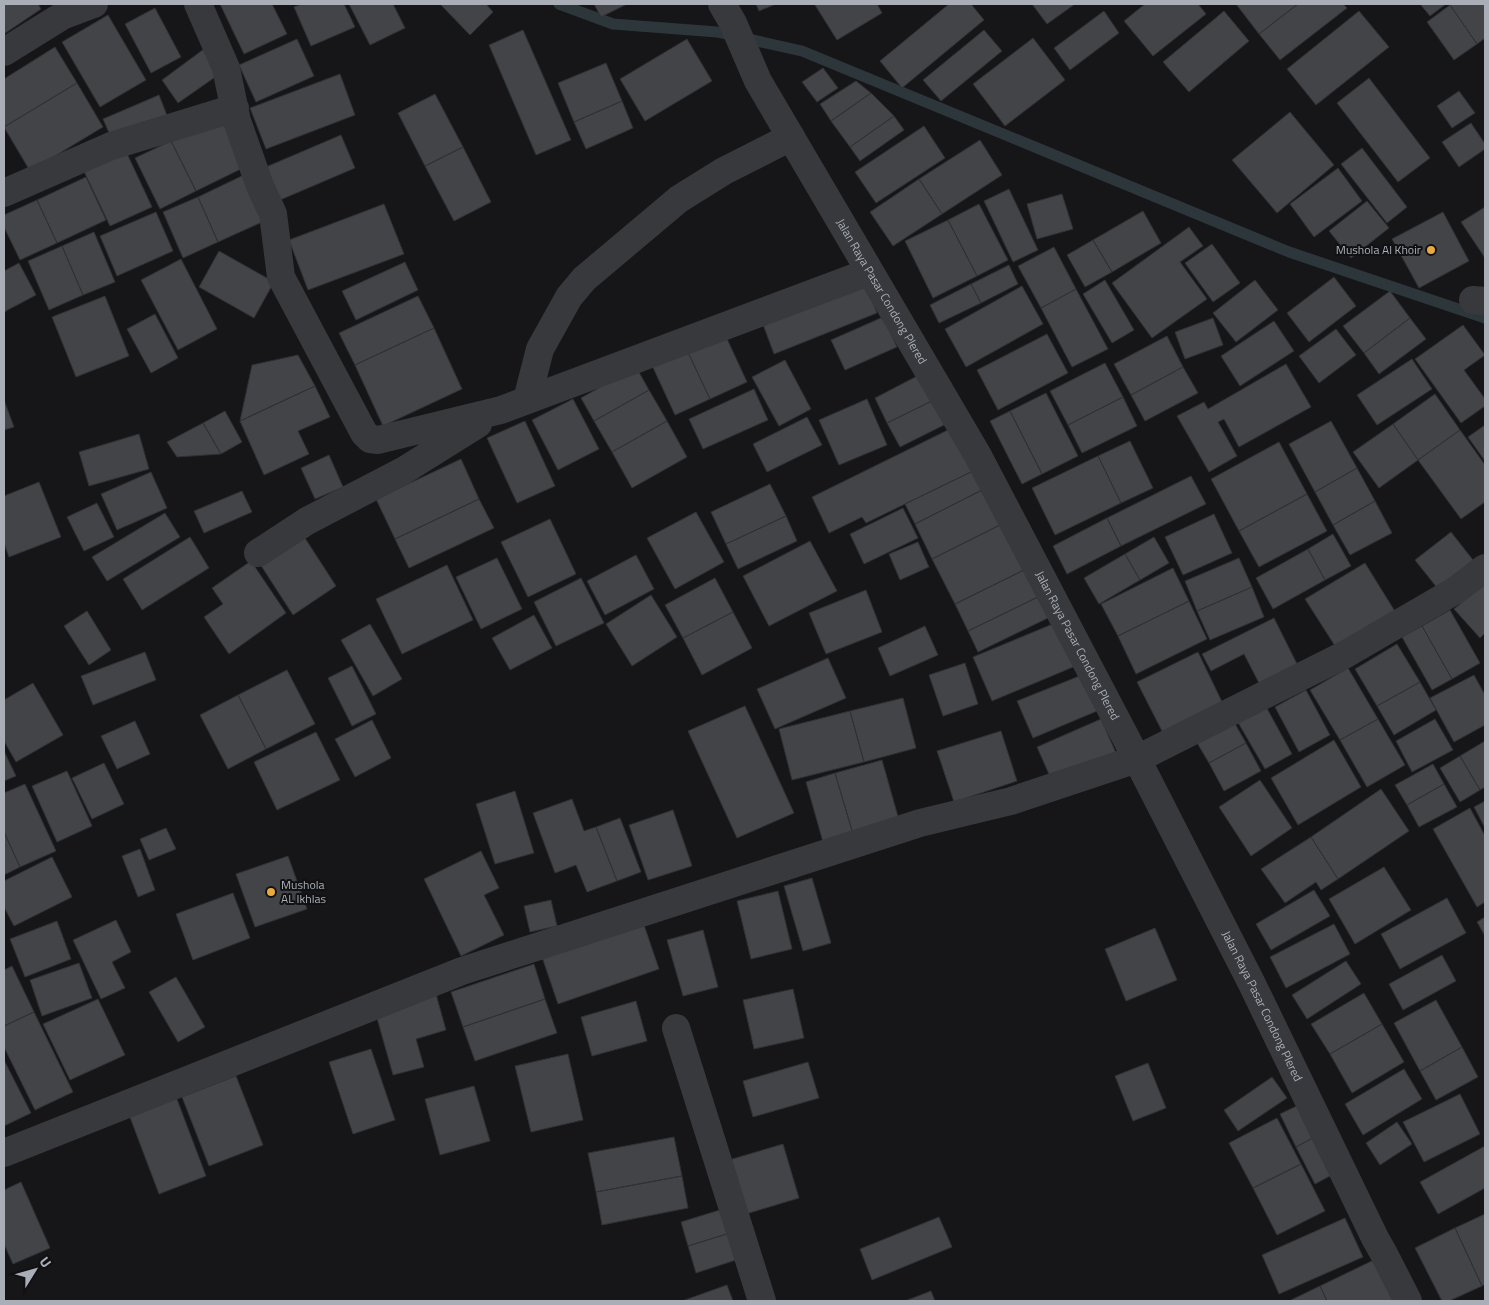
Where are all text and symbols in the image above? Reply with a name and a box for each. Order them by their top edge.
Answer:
street label: Jalan Raya Pasar Condong Plered [832,215,932,368]
place label: Mushola Al Khoir [1336,240,1421,259]
marker: Mushola Al Khoir [1425,244,1437,256]
street label: Jalan Raya Pasar Condong Plered [1031,567,1125,723]
place label: Mushola AL Ikhlas [281,875,326,908]
marker: Mushola AL Ikhlas [265,886,277,898]
street label: Jalan Raya Pasar Condong Plered [1217,927,1308,1085]
north arrow [10,1245,60,1295]
text: U [35,1252,57,1272]

